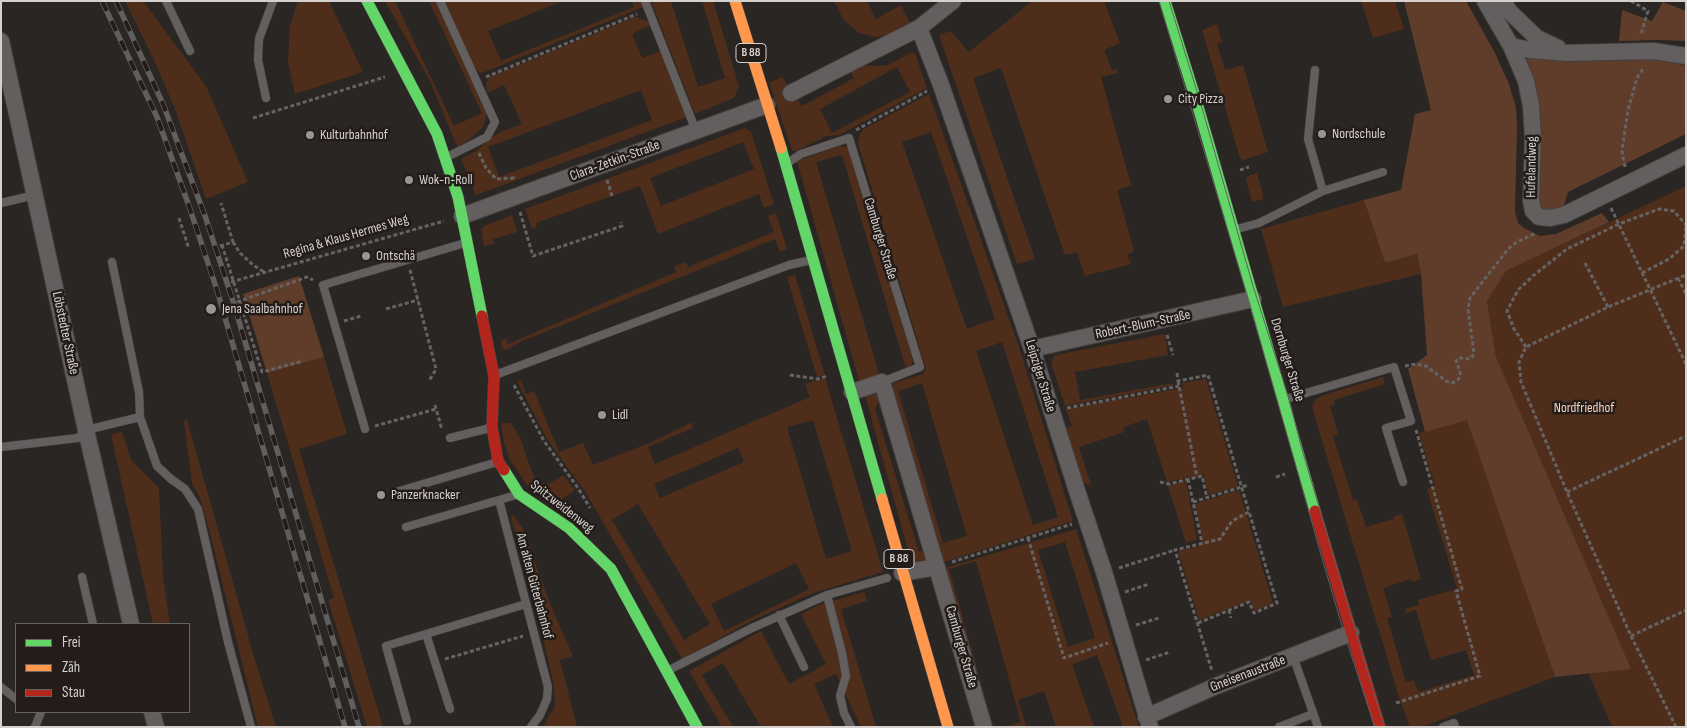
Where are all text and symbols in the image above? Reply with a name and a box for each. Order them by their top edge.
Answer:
road number: B 88 [736,44,766,62]
place label: City Pizza [1178,91,1223,107]
marker: City Pizza [1162,93,1174,105]
place label: Nordschule [1332,126,1385,142]
place label: Kulturbahnhof [320,127,388,143]
marker: Nordschule [1316,128,1328,140]
marker: Kulturbahnhof [304,129,316,141]
street label: Hufelandweg [1523,136,1541,198]
street label: Clara-Zetkin-Straße [568,137,662,185]
place label: Wok-n-Roll [419,172,473,188]
marker: Wok-n-Roll [403,174,415,186]
street label: Camburger Straße [860,196,900,282]
street label: Regina & Klaus Hermes Weg [282,211,410,263]
place label: Ontschä [376,248,415,264]
marker: Ontschä [360,250,372,262]
street label: Löbstedter Straße [48,290,82,376]
place label: Jena Saalbahnhof [222,301,302,317]
marker: Jena Saalbahnhof [204,302,218,316]
street label: Robert-Blum-Straße [1094,307,1192,343]
street label: Dornburger Straße [1266,316,1308,404]
street label: Leipziger Straße [1021,338,1059,414]
park label: Nordfriedhof [1554,400,1614,416]
place label: Lidl [612,407,628,423]
marker: Lidl [596,409,608,421]
street label: Spitzweidenweg [527,477,597,537]
place label: Panzerknacker [391,487,460,503]
marker: Panzerknacker [375,489,387,501]
street label: Am alten Güterbahnhof [512,531,556,641]
road number: B 88 [884,550,914,568]
street label: Camburger Straße [941,604,981,690]
legend [15,623,190,713]
text: Frei [62,633,81,652]
street label: Gneisenaustraße [1208,652,1288,696]
text: Zäh [62,658,80,677]
text: Stau [62,683,85,702]

